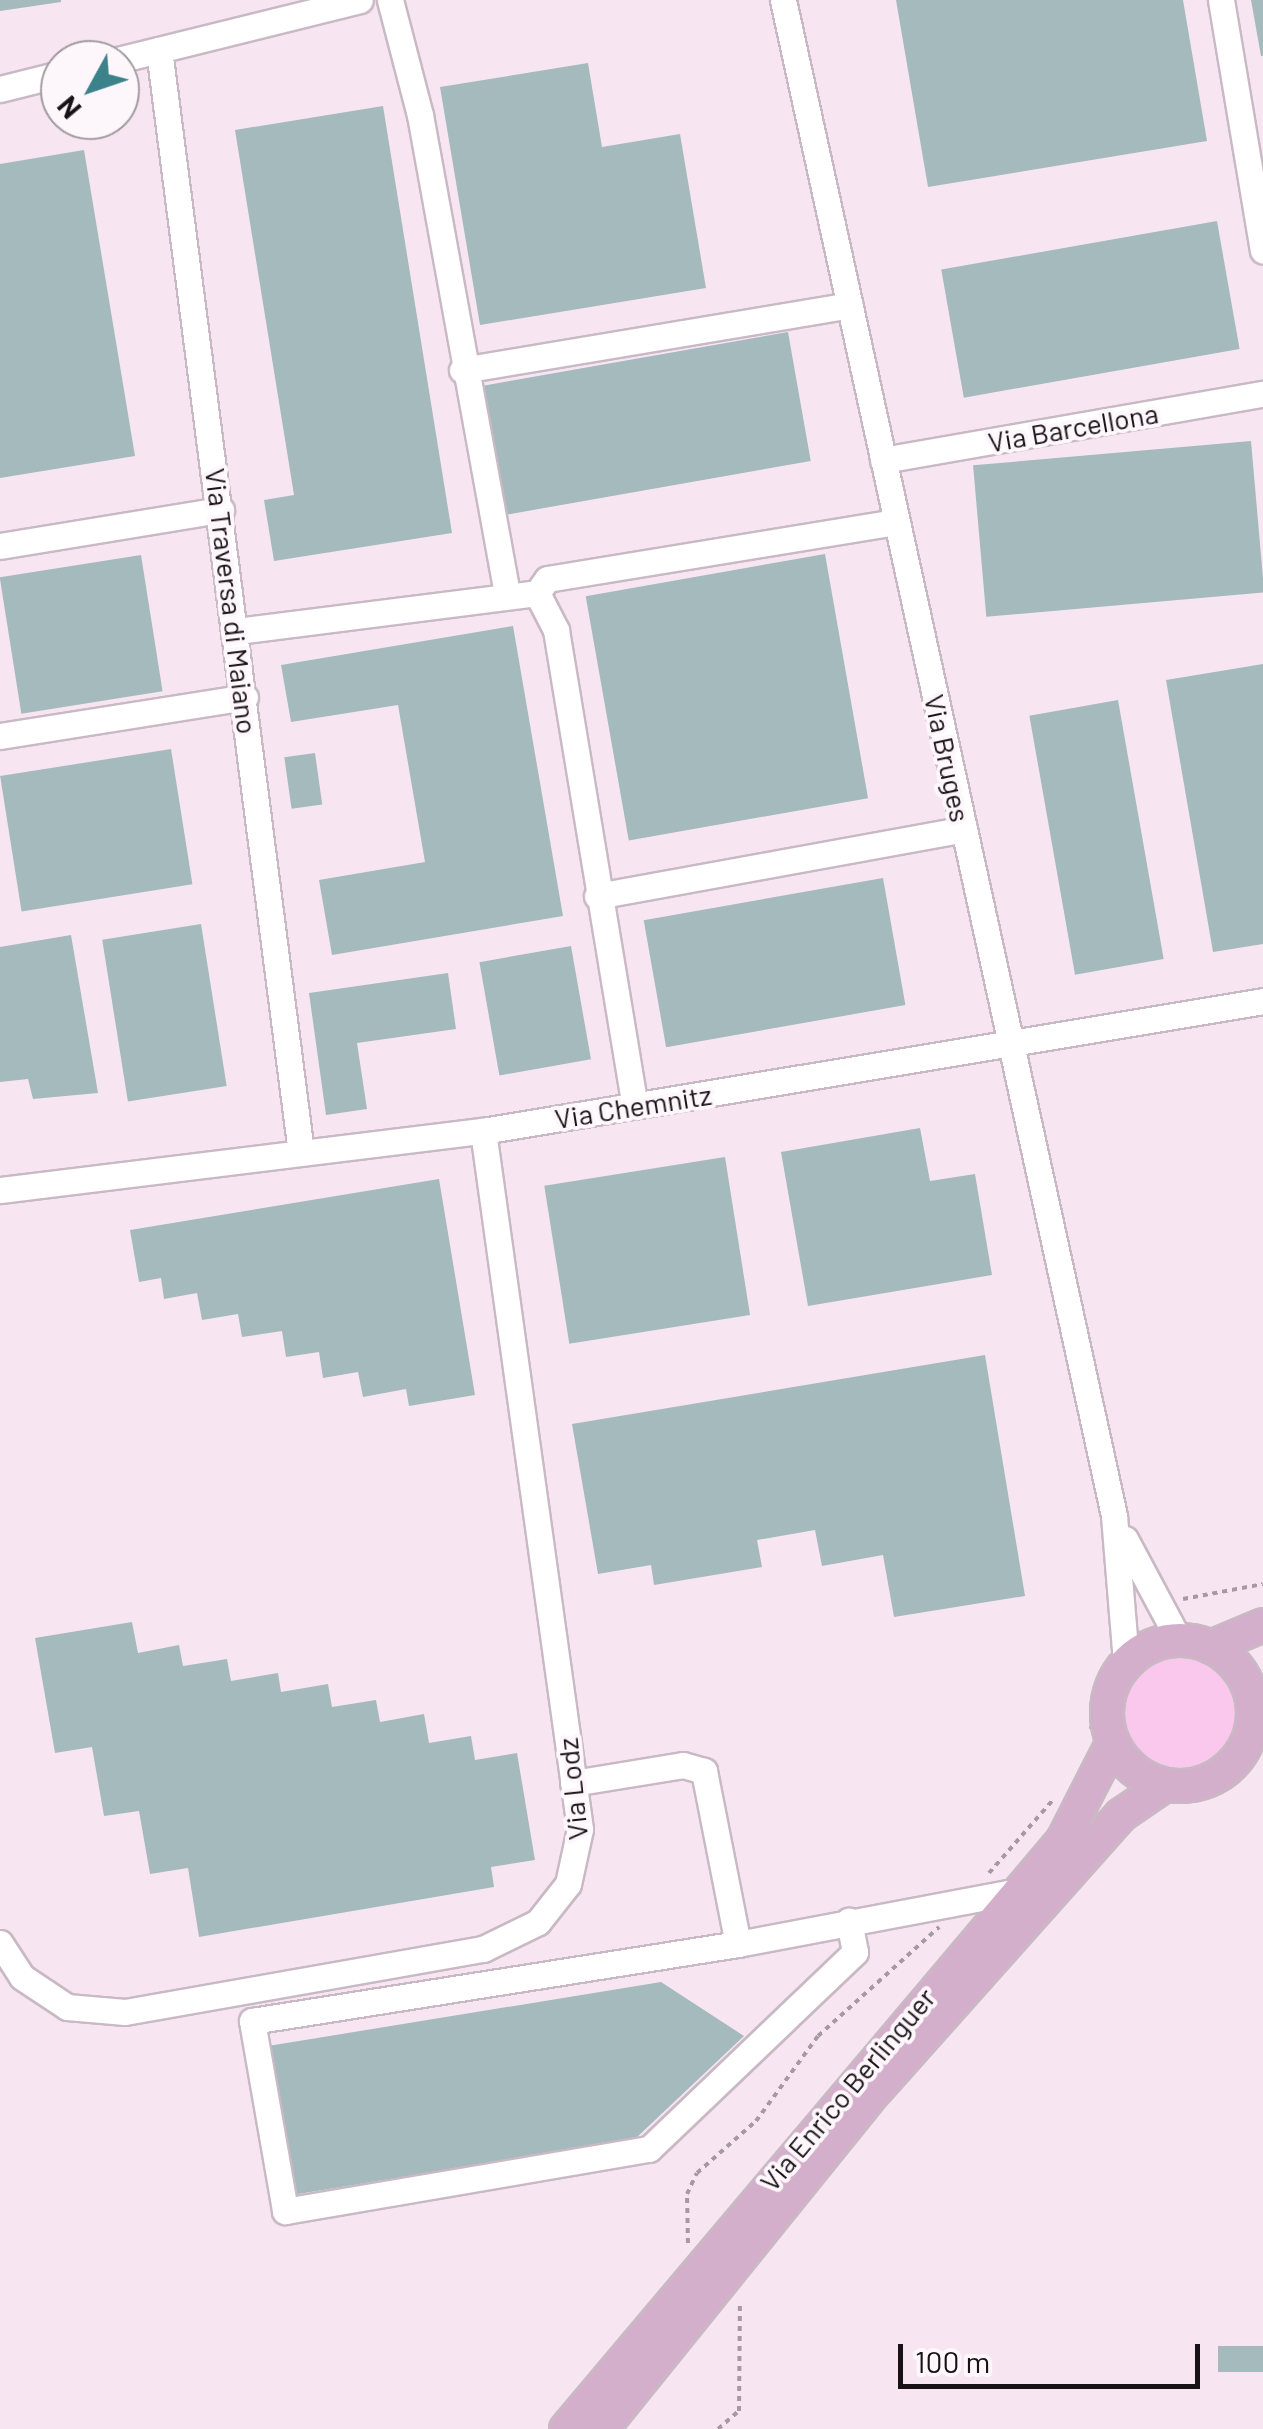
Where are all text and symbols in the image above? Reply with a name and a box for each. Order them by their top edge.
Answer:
north arrow [40,40,140,140]
text: N [50,90,88,126]
street label: Via Barcellona [985,396,1161,458]
street label: Via Traversa di Maiano [199,466,265,736]
street label: Via Bruges [918,691,978,825]
street label: Via Chemnitz [552,1077,714,1135]
street label: Via Lodz [550,1736,594,1842]
street label: Via Enrico Berlinguer [752,1981,942,2197]
scale bar [903,2324,1206,2386]
text: 100 m [915,2343,990,2379]

